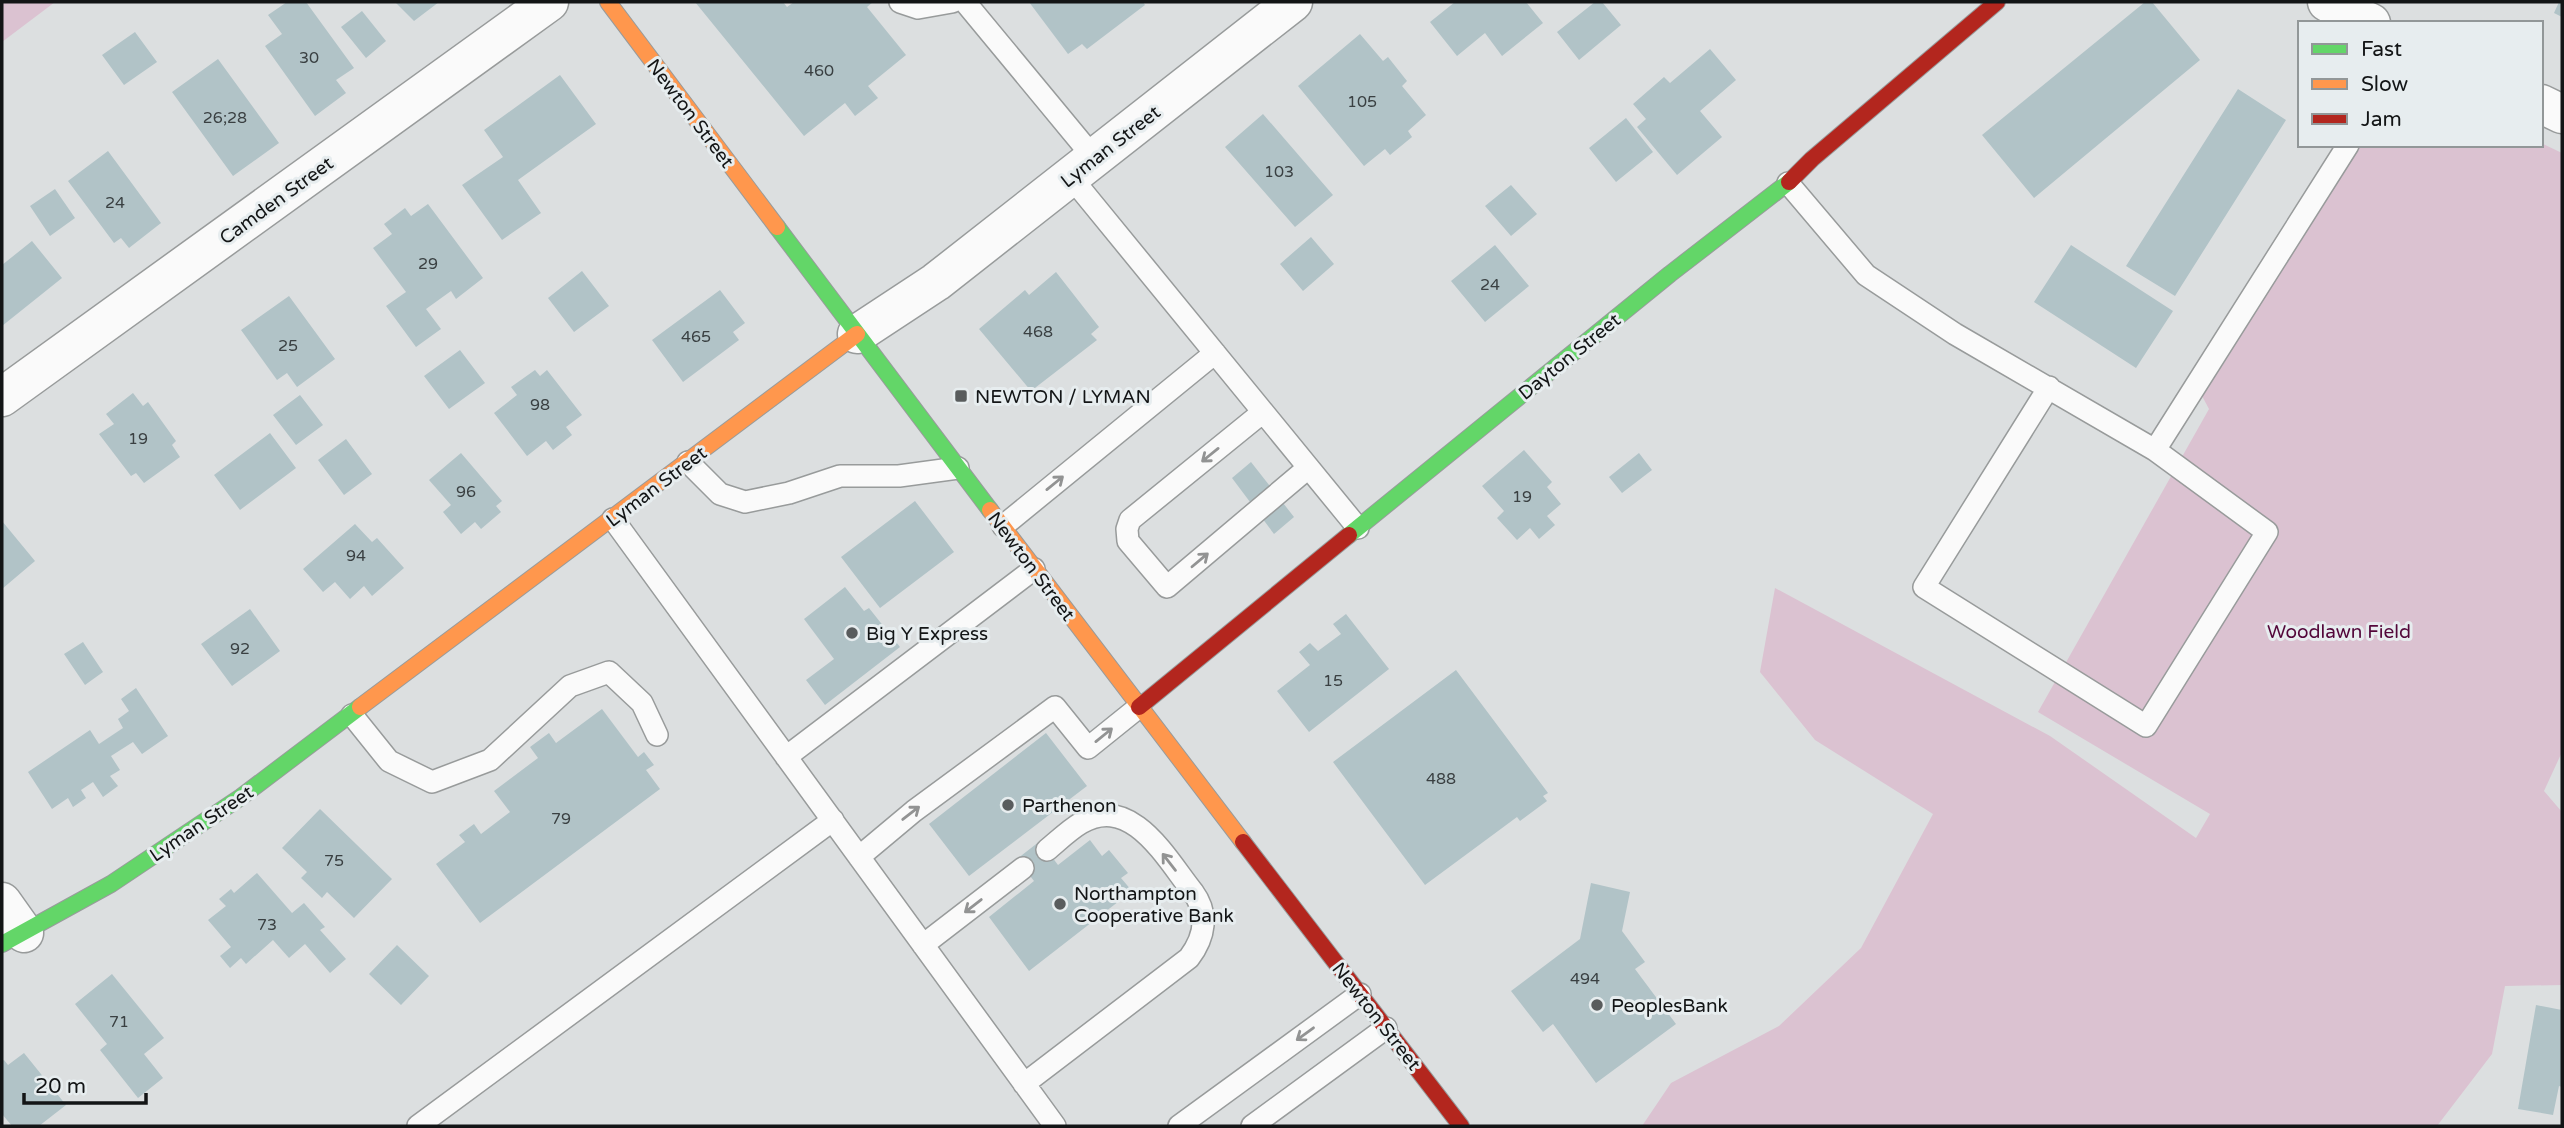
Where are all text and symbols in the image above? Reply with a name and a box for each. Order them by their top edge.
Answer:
legend [2298,21,2543,147]
text: Fast [2361,37,2402,62]
house number: 30 [299,48,319,68]
street label: Newton Street [642,55,738,172]
house number: 460 [804,61,834,81]
text: Slow [2361,72,2409,97]
house number: 105 [1347,92,1377,112]
street label: Lyman Street [1057,101,1165,192]
text: Jam [2361,107,2402,132]
house number: 26;28 [203,108,247,128]
street label: Camden Street [216,152,338,249]
house number: 103 [1264,162,1294,182]
house number: 24 [105,193,125,213]
house number: 29 [418,254,438,274]
house number: 24 [1480,275,1500,295]
street label: Dayton Street [1514,309,1625,405]
house number: 468 [1023,322,1053,342]
house number: 465 [681,327,711,347]
house number: 25 [278,336,298,356]
place label: NEWTON / LYMAN [975,386,1151,408]
marker: NEWTON / LYMAN [953,388,969,404]
house number: 98 [530,395,550,415]
house number: 19 [128,429,148,449]
street label: Lyman Street [602,442,711,532]
one-way arrow [1201,447,1219,463]
one-way arrow [1046,475,1064,491]
house number: 96 [456,482,476,502]
house number: 19 [1512,487,1532,507]
street label: Newton Street [983,508,1079,625]
house number: 94 [346,546,366,566]
one-way arrow [1191,552,1209,568]
park label: Woodlawn Field [2267,621,2411,643]
place label: Big Y Express [866,623,988,645]
marker: Big Y Express [844,625,860,641]
house number: 92 [230,639,250,659]
house number: 15 [1323,671,1343,691]
one-way arrow [1094,728,1113,743]
house number: 488 [1426,769,1456,789]
street label: Lyman Street [146,781,257,867]
place label: Parthenon [1022,795,1117,817]
marker: Parthenon [1000,797,1016,813]
one-way arrow [902,806,920,821]
house number: 79 [551,809,571,829]
house number: 75 [324,851,344,871]
one-way arrow [1161,853,1176,871]
place label: Northampton Cooperative Bank [1074,883,1234,927]
marker: Northampton Cooperative Bank [1052,896,1068,912]
one-way arrow [965,899,983,914]
house number: 73 [257,915,277,935]
street label: Newton Street [1327,958,1425,1075]
house number: 494 [1570,969,1600,989]
place label: PeoplesBank [1611,995,1728,1017]
marker: PeoplesBank [1589,997,1605,1013]
house number: 71 [109,1012,129,1032]
one-way arrow [1296,1027,1315,1042]
scale bar [24,1062,147,1106]
text: 20 m [35,1074,86,1099]

